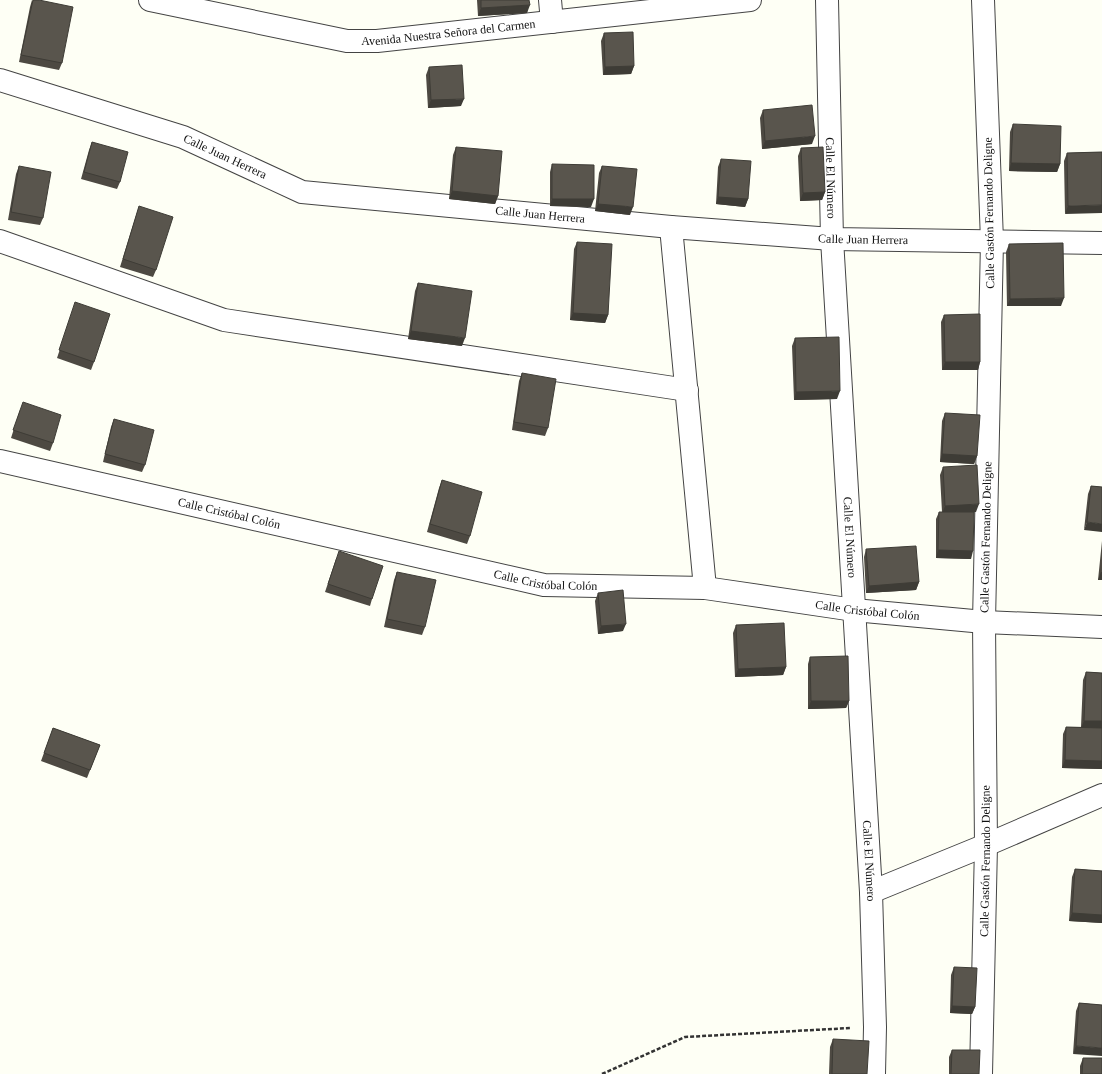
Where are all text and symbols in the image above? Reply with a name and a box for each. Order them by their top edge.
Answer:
street label: Avenida Nuestra Señora del Carmen [361,17,536,48]
street label: Calle Juan Herrera [181,131,269,182]
street label: Calle El Número [823,137,839,219]
street label: Calle Gastón Fernando Deligne [981,137,997,289]
street label: Calle Juan Herrera [495,203,586,226]
street label: Calle Juan Herrera [818,231,909,247]
street label: Calle Gastón Fernando Deligne [977,461,994,613]
street label: Calle Cristóbal Colón [176,495,282,532]
street label: Calle El Número [840,496,859,578]
street label: Calle Cristóbal Colón [492,567,598,593]
street label: Calle Cristóbal Colón [814,597,920,623]
street label: Calle Gastón Fernando Deligne [977,785,993,937]
street label: Calle El Número [860,820,878,902]

